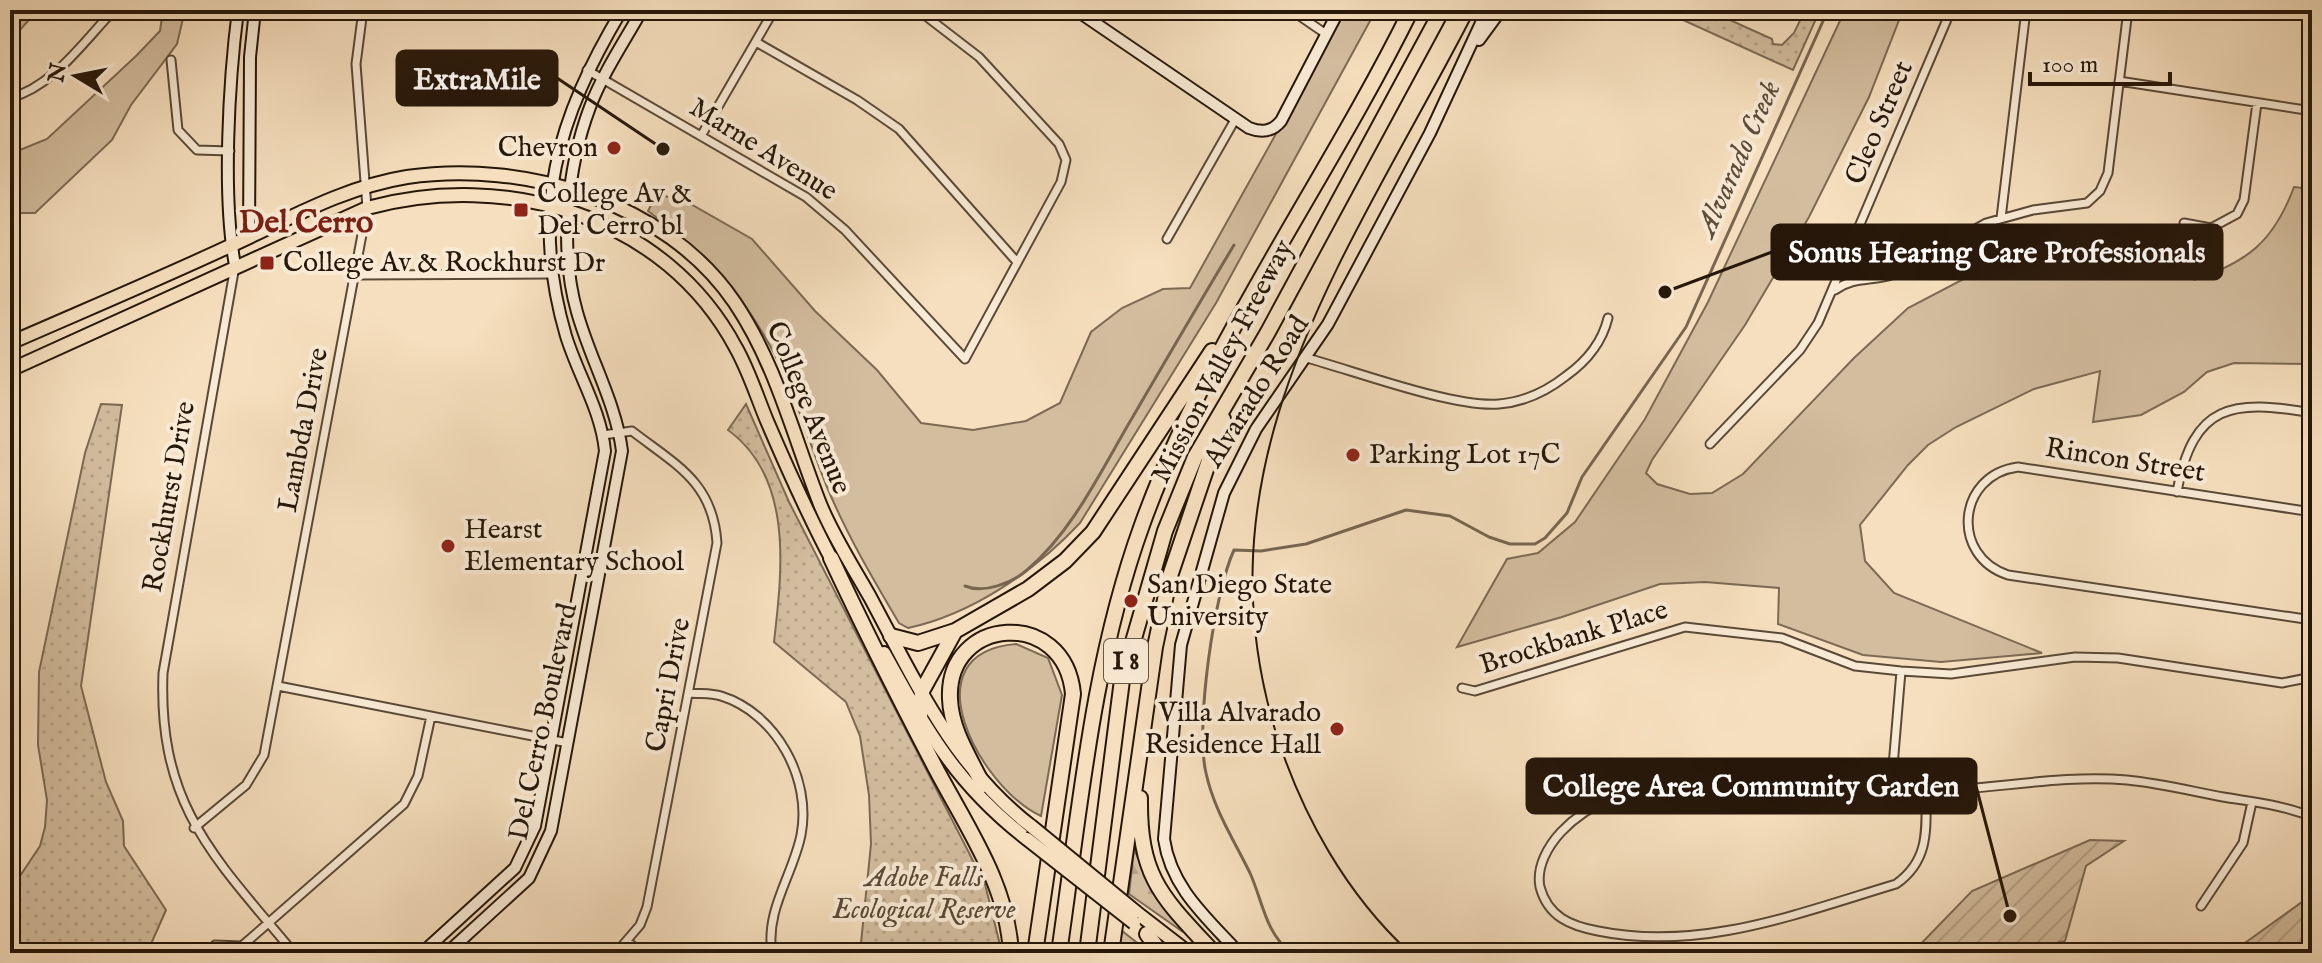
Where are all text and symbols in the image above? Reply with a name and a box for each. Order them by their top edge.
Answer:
north arrow [36,36,116,116]
scale bar [2030,36,2170,86]
text: 100 m [2042,50,2098,81]
callout: ExtraMile [397,51,557,105]
street label: Cleo Street [1838,55,1922,190]
text: N [43,61,74,86]
text: ExtraMile [413,62,541,100]
water label: Alvarado Creek [1687,75,1790,245]
street label: Marne Avenue [682,91,844,209]
place label: Chevron [498,131,598,166]
marker: Chevron [605,139,623,157]
place label: College Av & Del Cerro bl [537,177,692,244]
marker: College Av & Del Cerro bl [512,201,530,219]
district label: Del Cerro [239,203,373,244]
callout: Sonus Hearing Care Professionals [1772,225,2222,279]
street label: Mission Valley Freeway [1144,234,1302,490]
text: Sonus Hearing Care Professionals [1788,235,2206,273]
place label: College Av & Rockhurst Dr [283,246,605,281]
marker: College Av & Rockhurst Dr [258,254,276,272]
street label: Alvarado Road [1196,310,1318,475]
street label: College Avenue [758,317,859,499]
street label: Lambda Drive [271,345,337,515]
street label: Rockhurst Drive [136,399,204,595]
street label: Rincon Street [2043,431,2208,491]
place label: Parking Lot 17C [1369,438,1561,473]
marker: Parking Lot 17C [1344,446,1362,464]
place label: Hearst Elementary School [464,513,684,580]
marker: Hearst Elementary School [439,537,457,555]
place label: San Diego State University [1147,568,1332,635]
marker: San Diego State University [1122,592,1140,610]
street label: Brockbank Place [1476,593,1672,683]
street label: Del Cerro Boulevard [502,600,586,844]
street label: Capri Drive [639,615,699,755]
road number: I 8 [1104,639,1148,683]
place label: Villa Alvarado Residence Hall [1145,696,1321,763]
marker: Villa Alvarado Residence Hall [1328,720,1346,738]
callout: College Area Community Garden [1527,759,1976,813]
text: College Area Community Garden [1542,769,1960,807]
park label: Adobe Falls Ecological Reserve [831,861,1016,928]

